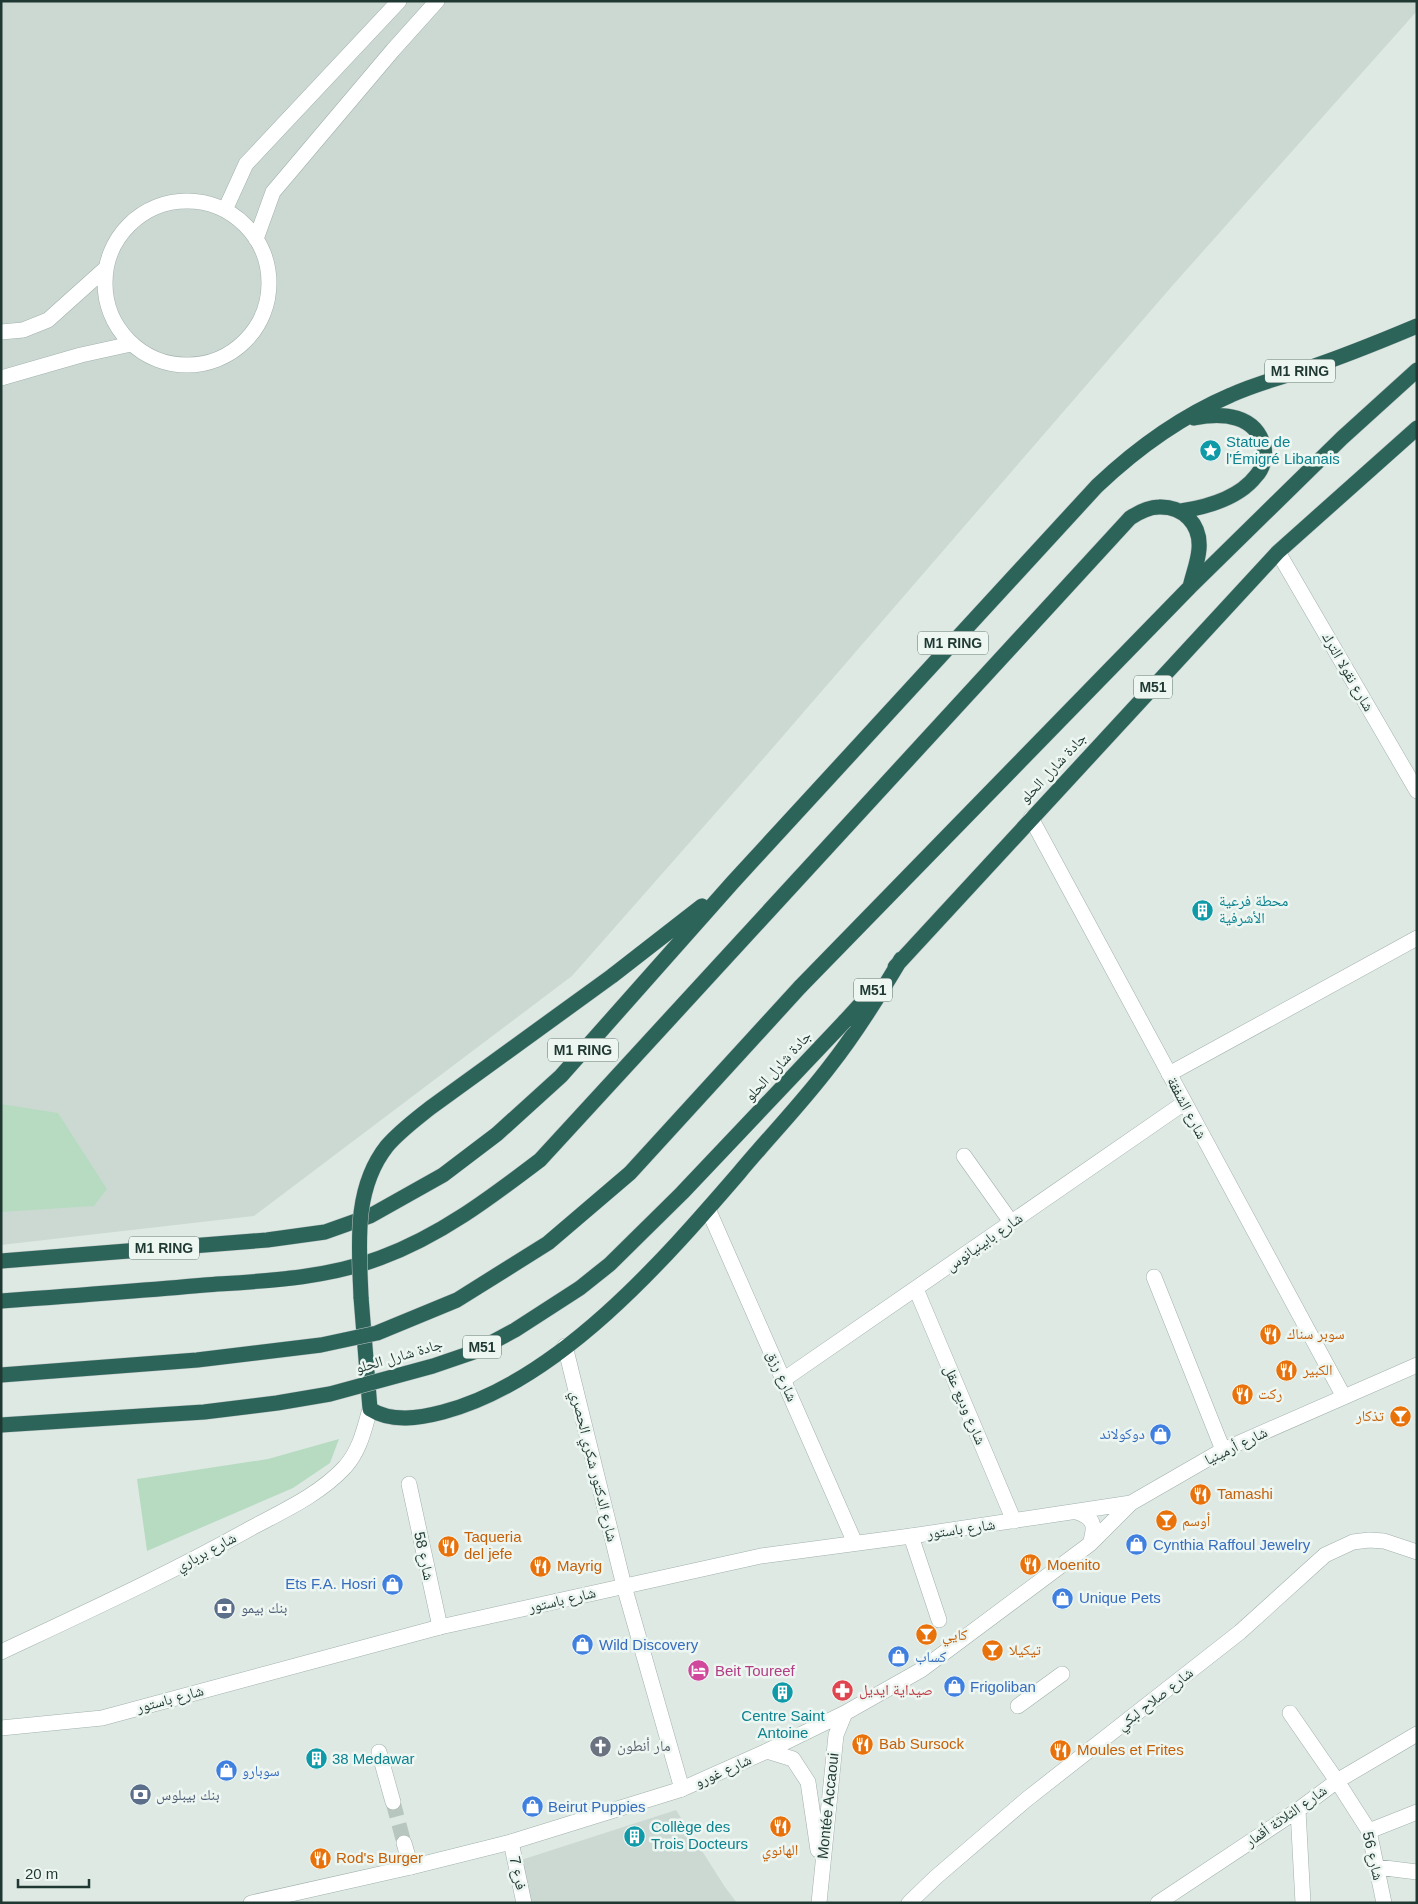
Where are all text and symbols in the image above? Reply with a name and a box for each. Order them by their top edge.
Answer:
road number: M1 RING [1265,360,1335,382]
place label: Statue de l'Émigré Libanais [1226,433,1340,467]
place icon: Statue de l'Émigré Libanais [1198,439,1222,463]
street label: شارع نقولا الترك [1317,629,1378,715]
road number: M1 RING [918,632,988,654]
road number: M51 [1134,676,1172,699]
street label: جادة شارل الحلو [1016,729,1091,808]
place label: محطة فرعية الأشرفية [1219,892,1288,927]
building icon: محطة فرعية الأشرفية [1191,898,1215,922]
road number: M51 [854,978,892,1002]
street label: جادة شارل الحلو [741,1027,816,1106]
road number: M1 RING [548,1038,618,1062]
street label: شارع الشفقة [1162,1074,1211,1143]
street label: شارع بابينيانوس [942,1209,1027,1276]
road number: M1 RING [129,1236,199,1260]
restaurant icon: سوبر سناك [1259,1322,1283,1346]
place label: سوبر سناك [1287,1325,1345,1343]
street label: جادة شارل الحلو [353,1335,445,1378]
road number: M51 [463,1335,501,1358]
street label: شارع رزق [762,1348,801,1405]
restaurant icon: الكبير [1275,1358,1299,1382]
place label: الكبير [1302,1361,1332,1379]
street label: شارع وديع عقل [939,1363,990,1448]
restaurant icon: ركت [1230,1382,1254,1406]
place label: ركت [1258,1385,1282,1403]
street label: شارع الدكتور شكري الحصري [564,1389,622,1544]
bar icon: تذكار [1388,1404,1412,1428]
place label: تذكار [1355,1407,1385,1425]
shop icon: دوكولاند [1149,1422,1173,1446]
street label: شارع أرمينيا [1202,1423,1271,1470]
place label: دوكولاند [1100,1425,1145,1443]
restaurant icon: Tamashi [1189,1482,1213,1506]
place label: Tamashi [1217,1485,1273,1502]
bar icon: أوسم [1154,1509,1178,1533]
place label: أوسم [1182,1512,1211,1531]
street label: شارع باستور [925,1515,997,1544]
place label: Taqueria del jefe [464,1528,522,1562]
street label: شارع برباري [173,1529,241,1578]
street label: شارع 58 [409,1530,438,1582]
shop icon: Cynthia Raffoul Jewelry [1125,1533,1149,1557]
restaurant icon: Taqueria del jefe [436,1534,460,1558]
place label: Cynthia Raffoul Jewelry [1153,1536,1311,1553]
restaurant icon: Moenito [1019,1553,1043,1577]
restaurant icon: Mayrig [529,1554,553,1578]
place label: Moenito [1047,1556,1100,1573]
place label: Mayrig [557,1557,602,1574]
shop icon: Ets F.A. Hosri [380,1572,404,1596]
place label: Ets F.A. Hosri [285,1575,376,1592]
street label: شارع باستور [526,1583,598,1618]
shop icon: Unique Pets [1051,1586,1075,1610]
place label: Unique Pets [1079,1589,1161,1606]
bank icon: بنك بيمو [213,1596,237,1620]
place label: بنك بيمو [241,1599,287,1617]
bar icon: كايي [914,1623,938,1647]
place label: كايي [942,1626,967,1647]
shop icon: Wild Discovery [571,1633,595,1657]
place label: Wild Discovery [599,1636,699,1653]
bar icon: تيكيلا [981,1638,1005,1662]
place label: تيكيلا [1009,1641,1042,1658]
shop icon: كساب [887,1645,911,1669]
place label: كساب [915,1648,947,1665]
hotel icon: Beit Toureef [687,1659,711,1683]
place label: Beit Toureef [715,1662,796,1679]
street label: شارع صلاح لبكي [1113,1663,1199,1737]
shop icon: Frigoliban [942,1675,966,1699]
pharmacy icon: صيداية ايديل [831,1678,855,1702]
place label: Frigoliban [970,1678,1036,1695]
street label: شارع باستور [134,1681,206,1718]
building icon: Centre Saint Antoine [771,1681,795,1705]
place label: صيداية ايديل [859,1681,933,1700]
place label: Centre Saint Antoine [741,1707,826,1741]
restaurant icon: Bab Sursock [851,1732,875,1756]
church icon: مار أنطون [589,1734,613,1758]
place label: Bab Sursock [879,1735,965,1752]
place label: مار أنطون [617,1737,671,1756]
restaurant icon: Moules et Frites [1049,1738,1073,1762]
place label: Moules et Frites [1077,1741,1184,1758]
building icon: 38 Medawar [304,1747,328,1771]
place label: 38 Medawar [332,1750,415,1767]
street label: شارع غورو [692,1751,755,1792]
street label: Montée Accaoui [813,1752,842,1860]
shop icon: سوبارو [214,1759,238,1783]
place label: سوبارو [242,1762,280,1780]
street label: شارع الثلاثة أقمار [1241,1781,1331,1852]
bank icon: بنك بيبلوس [128,1783,152,1807]
place label: بنك بيبلوس [156,1786,220,1805]
shop icon: Beirut Puppies [520,1795,544,1819]
place label: Beirut Puppies [548,1798,646,1815]
restaurant icon: الهانوي [768,1815,792,1839]
place label: Collège des Trois Docteurs [651,1818,748,1852]
building icon: Collège des Trois Docteurs [623,1824,647,1848]
street label: شارع 56 [1358,1830,1387,1882]
place label: الهانوي [762,1841,798,1862]
restaurant icon: Rod's Burger [308,1846,332,1870]
place label: Rod's Burger [336,1849,423,1866]
street label: فرع 7 [505,1855,530,1892]
scale bar [18,1856,89,1888]
text: 20 m [25,1865,58,1882]

